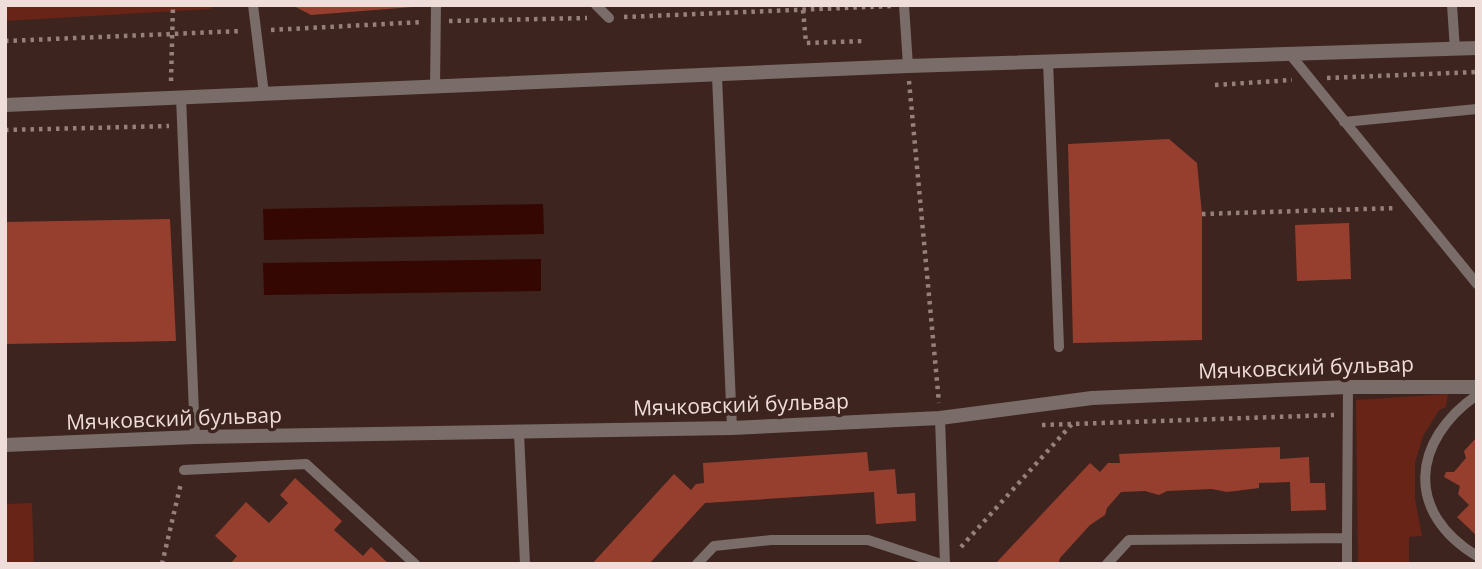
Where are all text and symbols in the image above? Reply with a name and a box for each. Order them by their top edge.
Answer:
street label: Мячковский бульвар [1198,349,1414,385]
street label: Мячковский бульвар [633,386,849,422]
street label: Мячковский бульвар [66,400,282,436]

